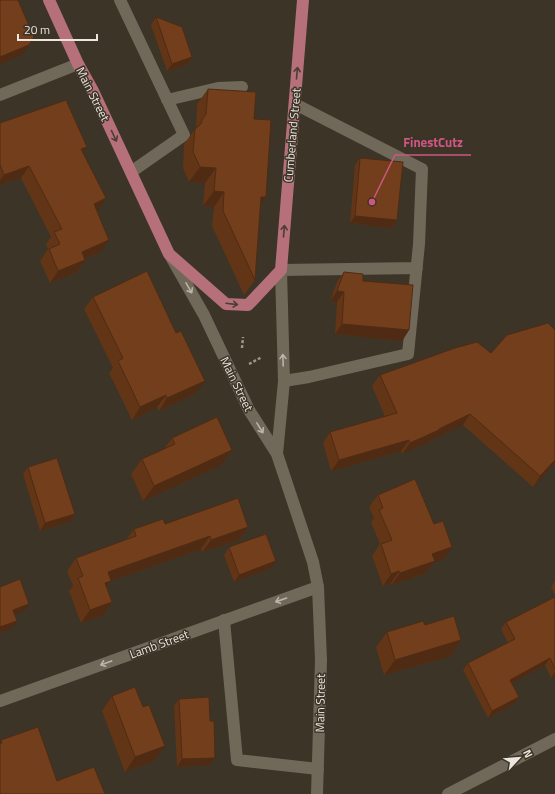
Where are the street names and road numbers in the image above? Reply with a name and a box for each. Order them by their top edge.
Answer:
street label: Main Street [71,64,115,125]
street label: Cumberland Street [278,86,306,183]
street label: Main Street [216,353,259,415]
street label: Lamb Street [127,624,192,663]
street label: Main Street [310,673,330,733]

